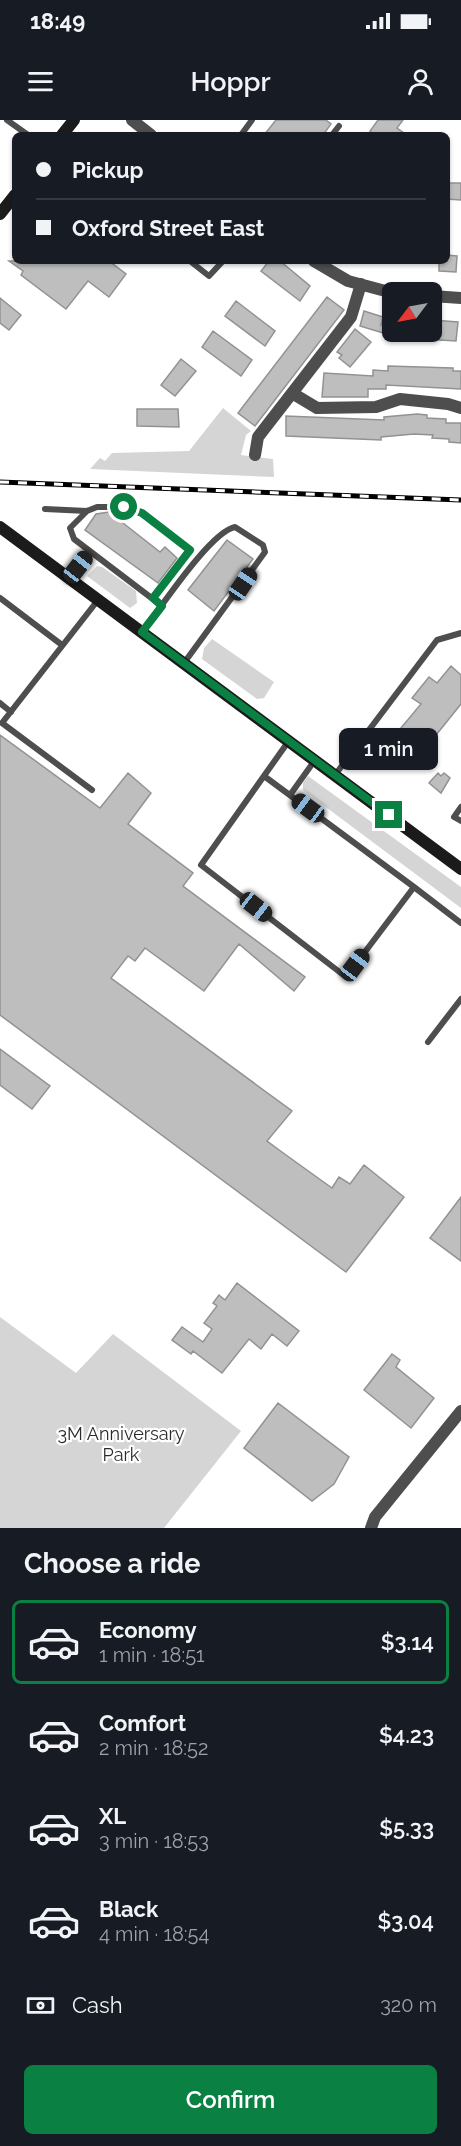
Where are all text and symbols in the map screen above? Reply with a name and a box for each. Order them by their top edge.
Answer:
text: 18:49 [30,8,85,34]
icon: menu [24,65,57,98]
icon: person [404,65,437,98]
text: Hoppr [190,66,271,97]
text: Pickup [72,157,144,183]
text: Oxford Street East [72,215,264,241]
north arrow [382,282,442,342]
map controls [382,282,442,342]
route start [110,493,137,520]
car [60,547,96,587]
car [225,564,261,604]
callout: 1 min [340,728,438,770]
text: 1 min [364,737,413,761]
car [288,790,328,826]
route end [375,801,402,828]
car [236,889,276,925]
car [337,945,373,985]
park label: 3M Anniversary Park [57,1423,185,1465]
text: Choose a ride [24,1548,200,1579]
icon: car [27,1615,81,1669]
text: Economy [99,1617,197,1643]
text: $3.14 [381,1629,434,1655]
text: 1 min · 18:51 [99,1643,205,1667]
icon: car [27,1708,81,1762]
text: Comfort [99,1710,186,1736]
text: $4.23 [379,1722,434,1748]
text: 2 min · 18:52 [99,1736,208,1760]
icon: car [27,1801,81,1855]
text: XL [99,1803,126,1829]
text: $5.33 [379,1815,434,1841]
text: 3 min · 18:53 [99,1829,209,1853]
icon: car [27,1894,81,1948]
text: Black [99,1896,158,1922]
text: $3.04 [378,1908,434,1934]
text: 4 min · 18:54 [99,1922,209,1946]
icon: cash [24,1989,57,2022]
text: Cash [72,1992,123,2018]
text: 320 m [380,1993,437,2017]
button: Confirm [24,2065,437,2134]

